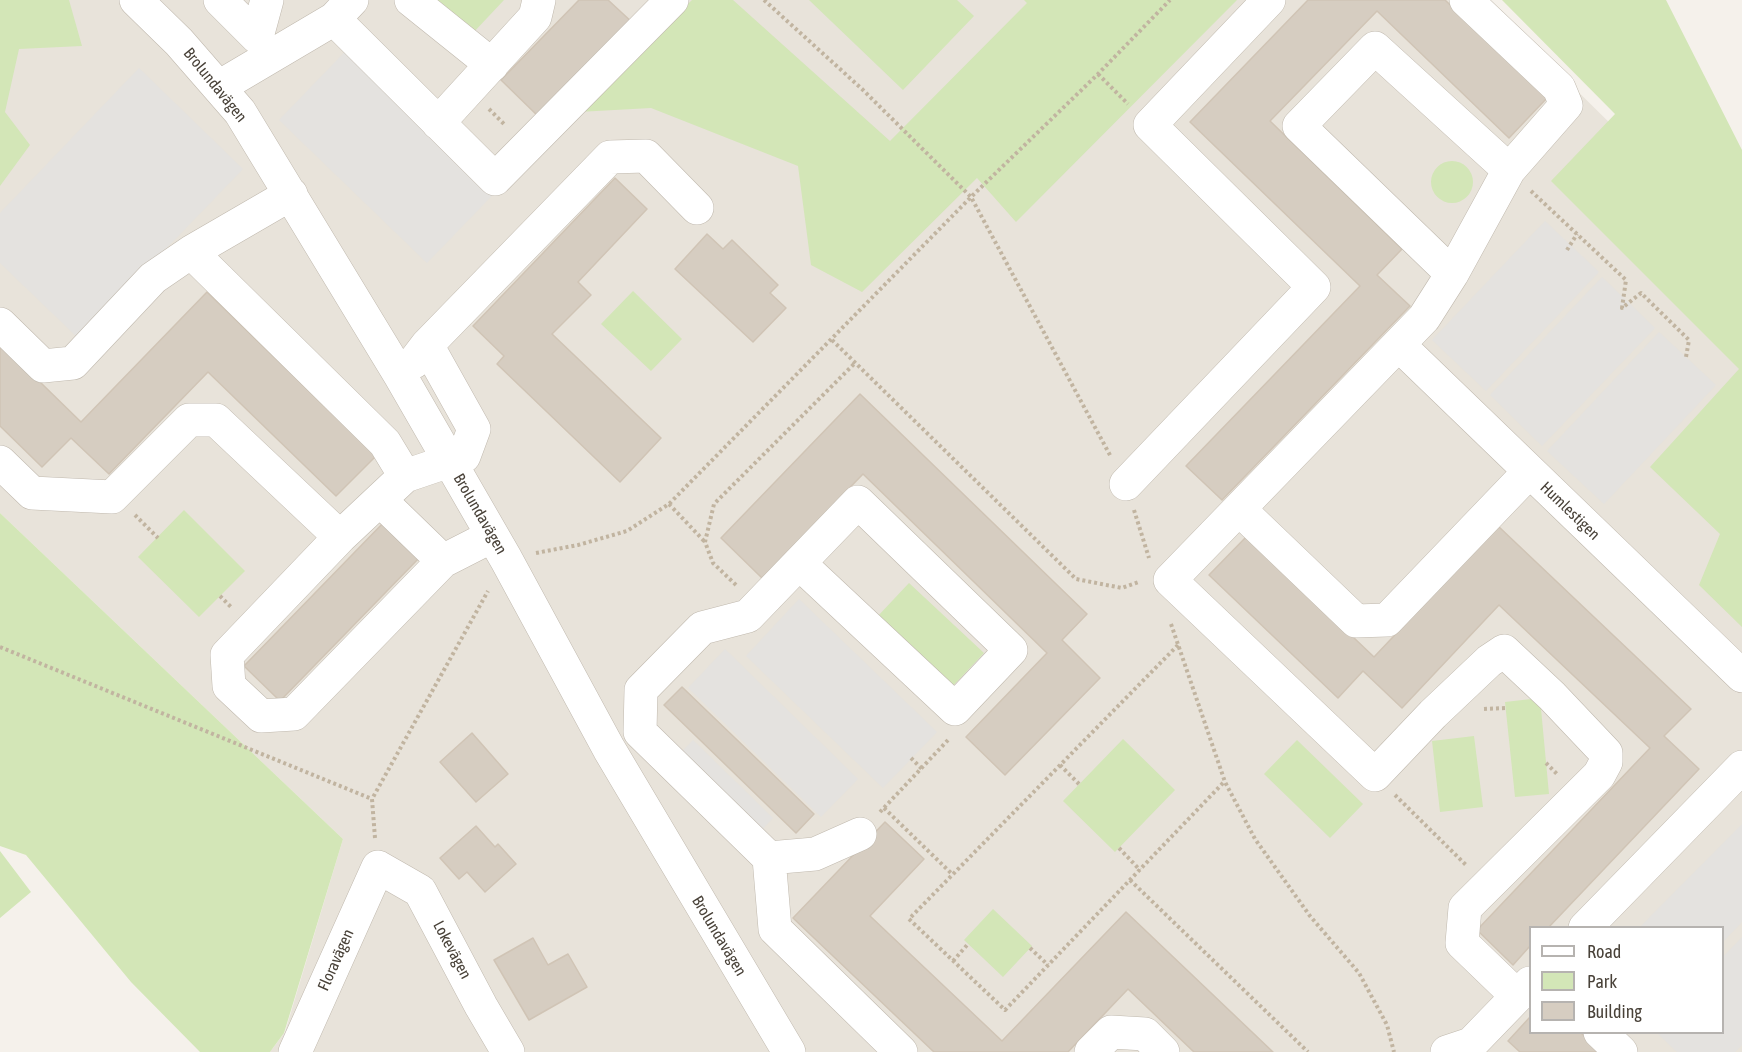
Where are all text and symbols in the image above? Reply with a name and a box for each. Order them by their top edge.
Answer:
street label: Brolundavägen [179,44,251,126]
street label: Brolundavägen [449,470,511,558]
street label: Humlestigen [1536,478,1604,544]
street label: Brolundavägen [688,892,750,980]
street label: Lokevägen [429,918,475,982]
street label: Floravägen [314,926,358,994]
legend [1529,926,1724,1034]
text: Road [1587,941,1621,962]
text: Park [1587,971,1617,992]
text: Building [1587,1001,1642,1022]

